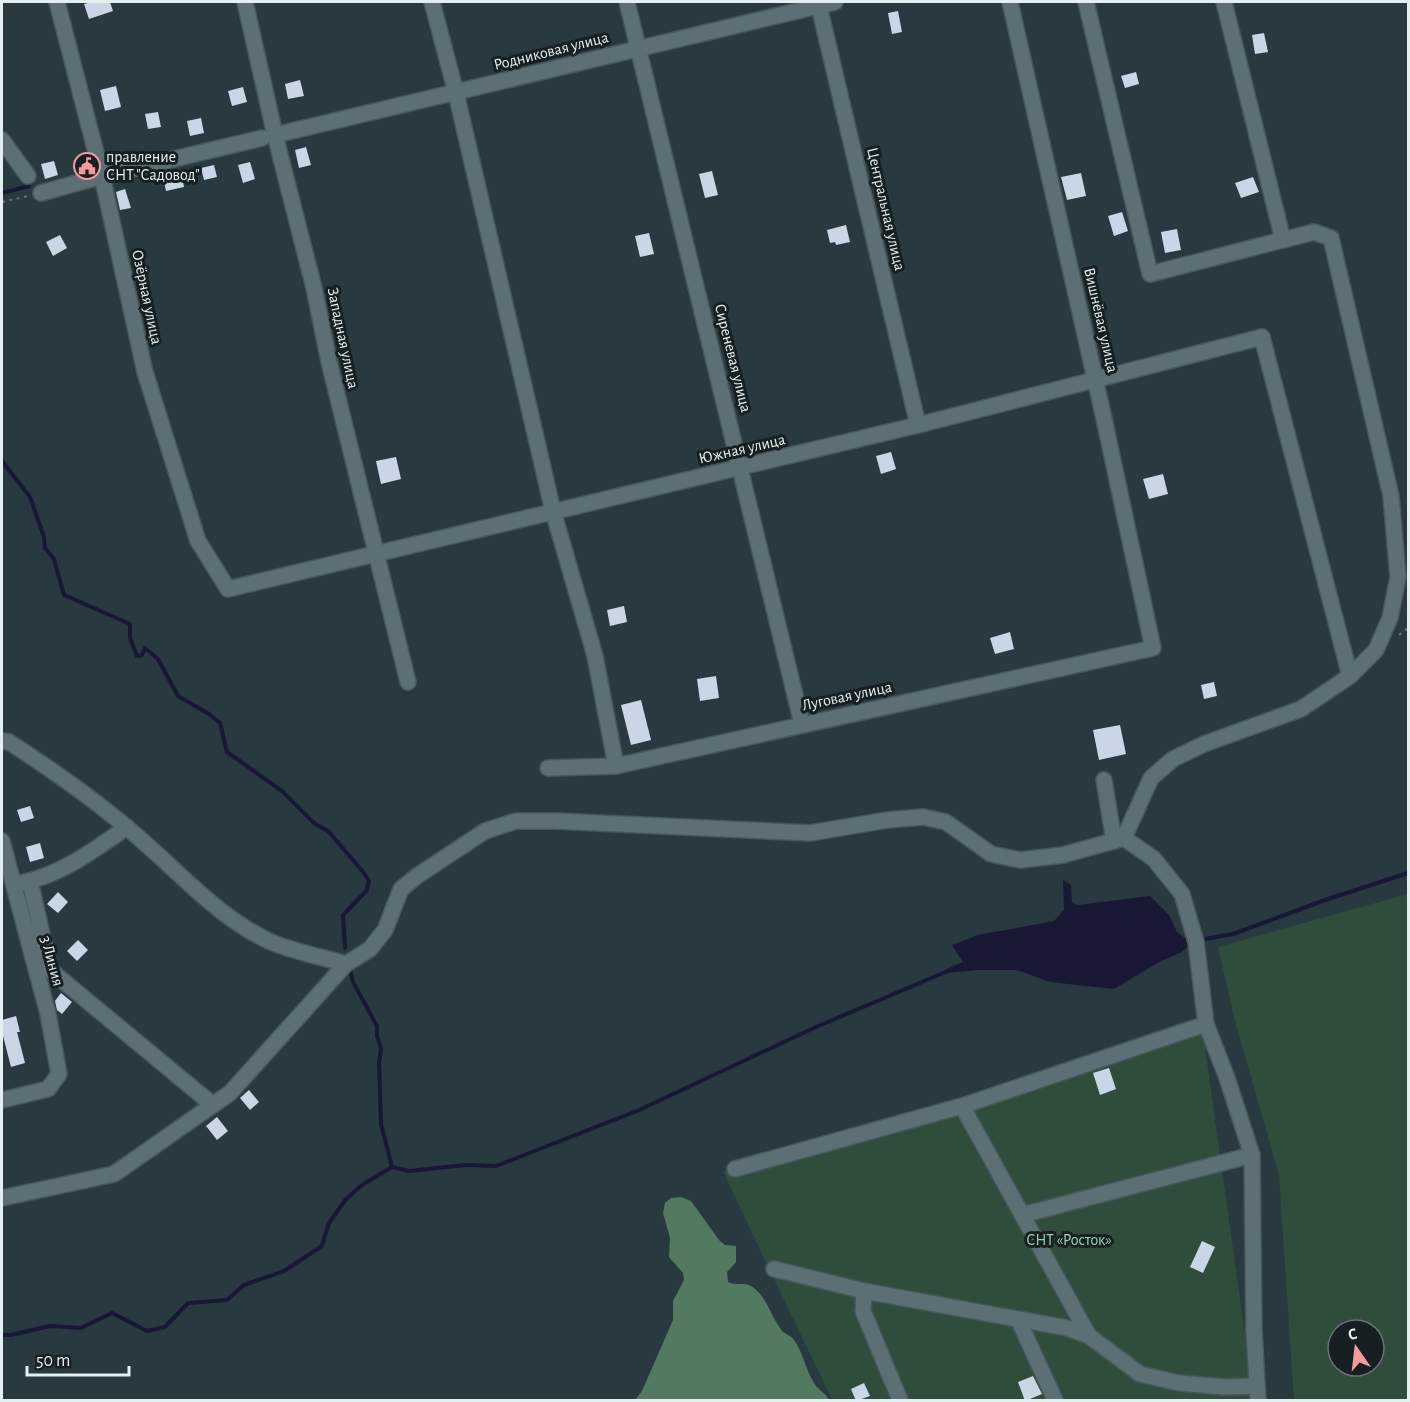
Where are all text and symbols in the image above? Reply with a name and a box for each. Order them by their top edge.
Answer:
street label: Родниковая улица [492,29,610,74]
street label: Центральная улица [863,146,908,272]
place label: правление СНТ "Садовод" [106,149,200,183]
public building icon: правление СНТ "Садовод" [72,151,102,181]
street label: Озёрная улица [128,248,165,346]
street label: Вишнёвая улица [1080,266,1121,374]
street label: Западная улица [324,286,362,390]
street label: Сиреневая улица [711,302,754,414]
street label: Южная улица [697,431,787,468]
street label: Луговая улица [801,679,894,714]
street label: 3 Линия [38,934,66,988]
park label: СНТ «Росток» [1026,1232,1112,1248]
north arrow [1326,1318,1386,1378]
text: С [1346,1326,1359,1343]
scale bar [27,1339,129,1377]
text: 50 m [36,1352,70,1370]

